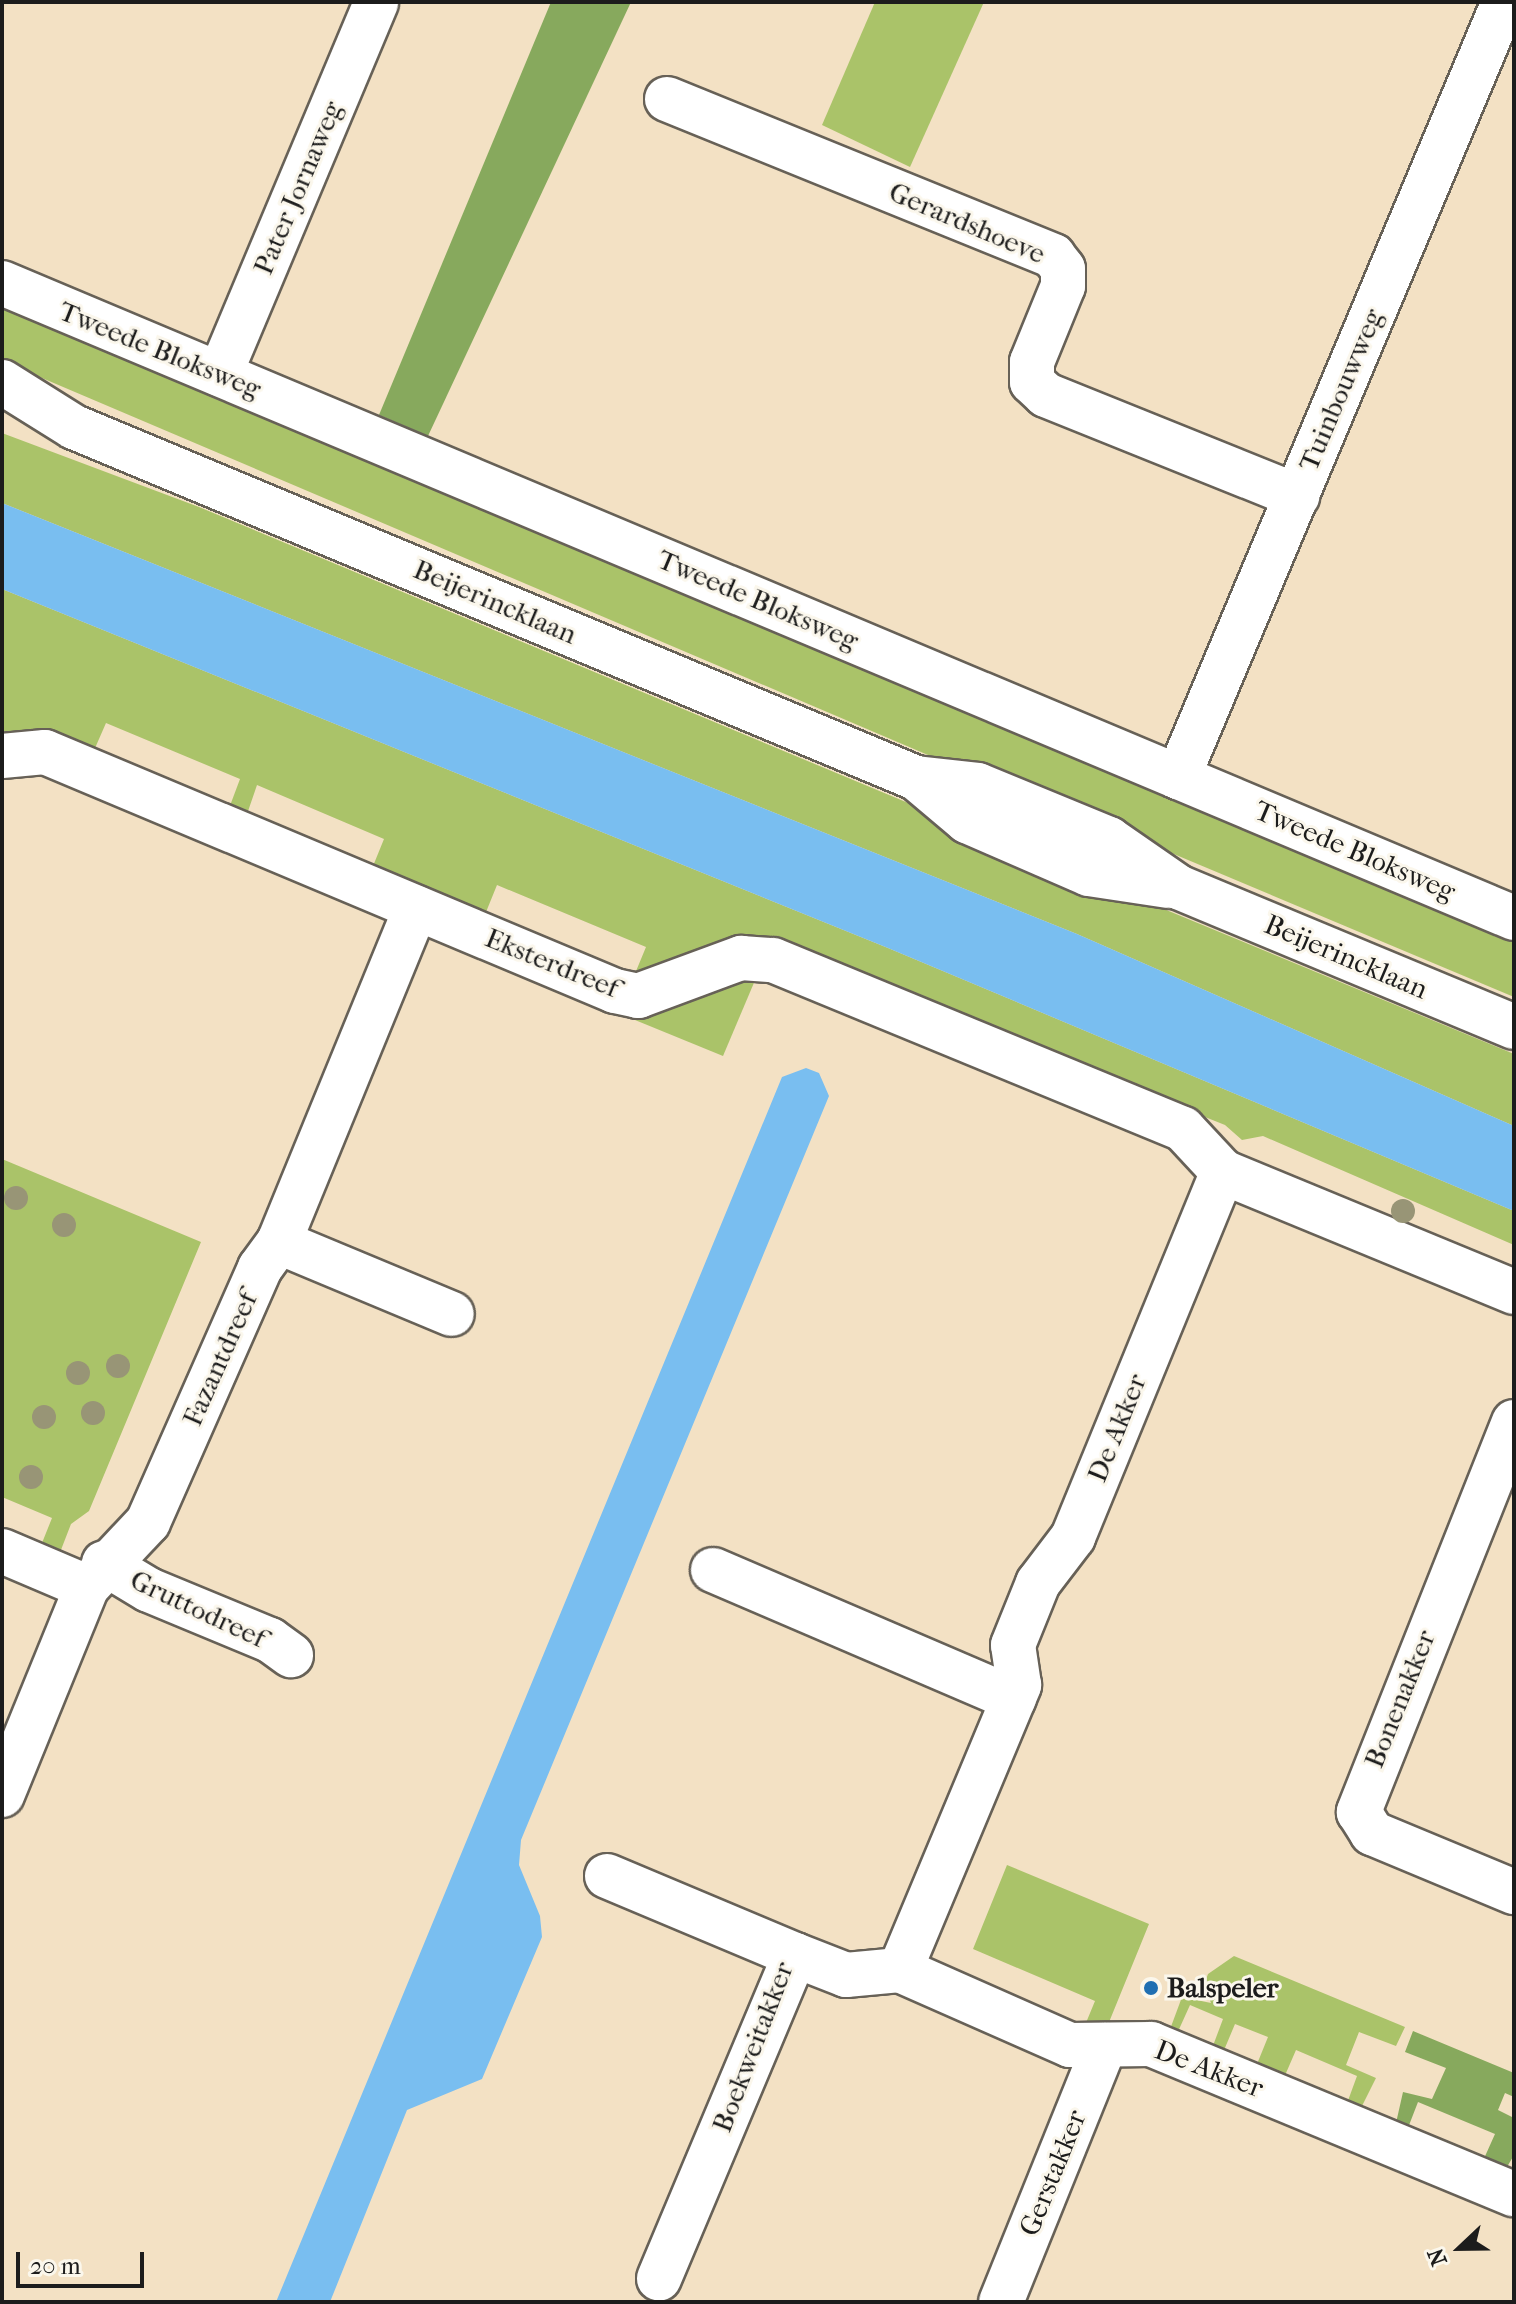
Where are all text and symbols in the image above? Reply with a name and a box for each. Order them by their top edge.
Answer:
street label: Pater Jornaweg [246,96,350,280]
street label: Gerardshoeve [884,175,1050,271]
street label: Tweede Bloksweg [54,294,266,406]
street label: Tuinbouwweg [1292,304,1390,476]
street label: Tweede Bloksweg [653,543,863,657]
street label: Beijerincklaan [408,553,582,651]
street label: Tweede Bloksweg [1250,794,1460,908]
street label: Beijerincklaan [1259,908,1433,1006]
street label: Eksterdreef [480,921,624,1005]
street label: Fazantdreef [176,1287,264,1431]
street label: De Akker [1080,1369,1154,1487]
street label: Gruttodreef [125,1563,271,1655]
street label: Bonenakker [1357,1625,1443,1773]
street label: Boekweitakker [705,1957,801,2137]
place label: Balspeler [1167,1971,1278,2005]
marker: Balspeler [1142,1979,1160,1997]
street label: De Akker [1150,2033,1268,2105]
street label: Gerstakker [1013,2105,1093,2241]
north arrow [1420,2208,1500,2288]
scale bar [20,2236,148,2286]
text: N [1423,2244,1453,2270]
text: 20 m [30,2252,81,2280]

